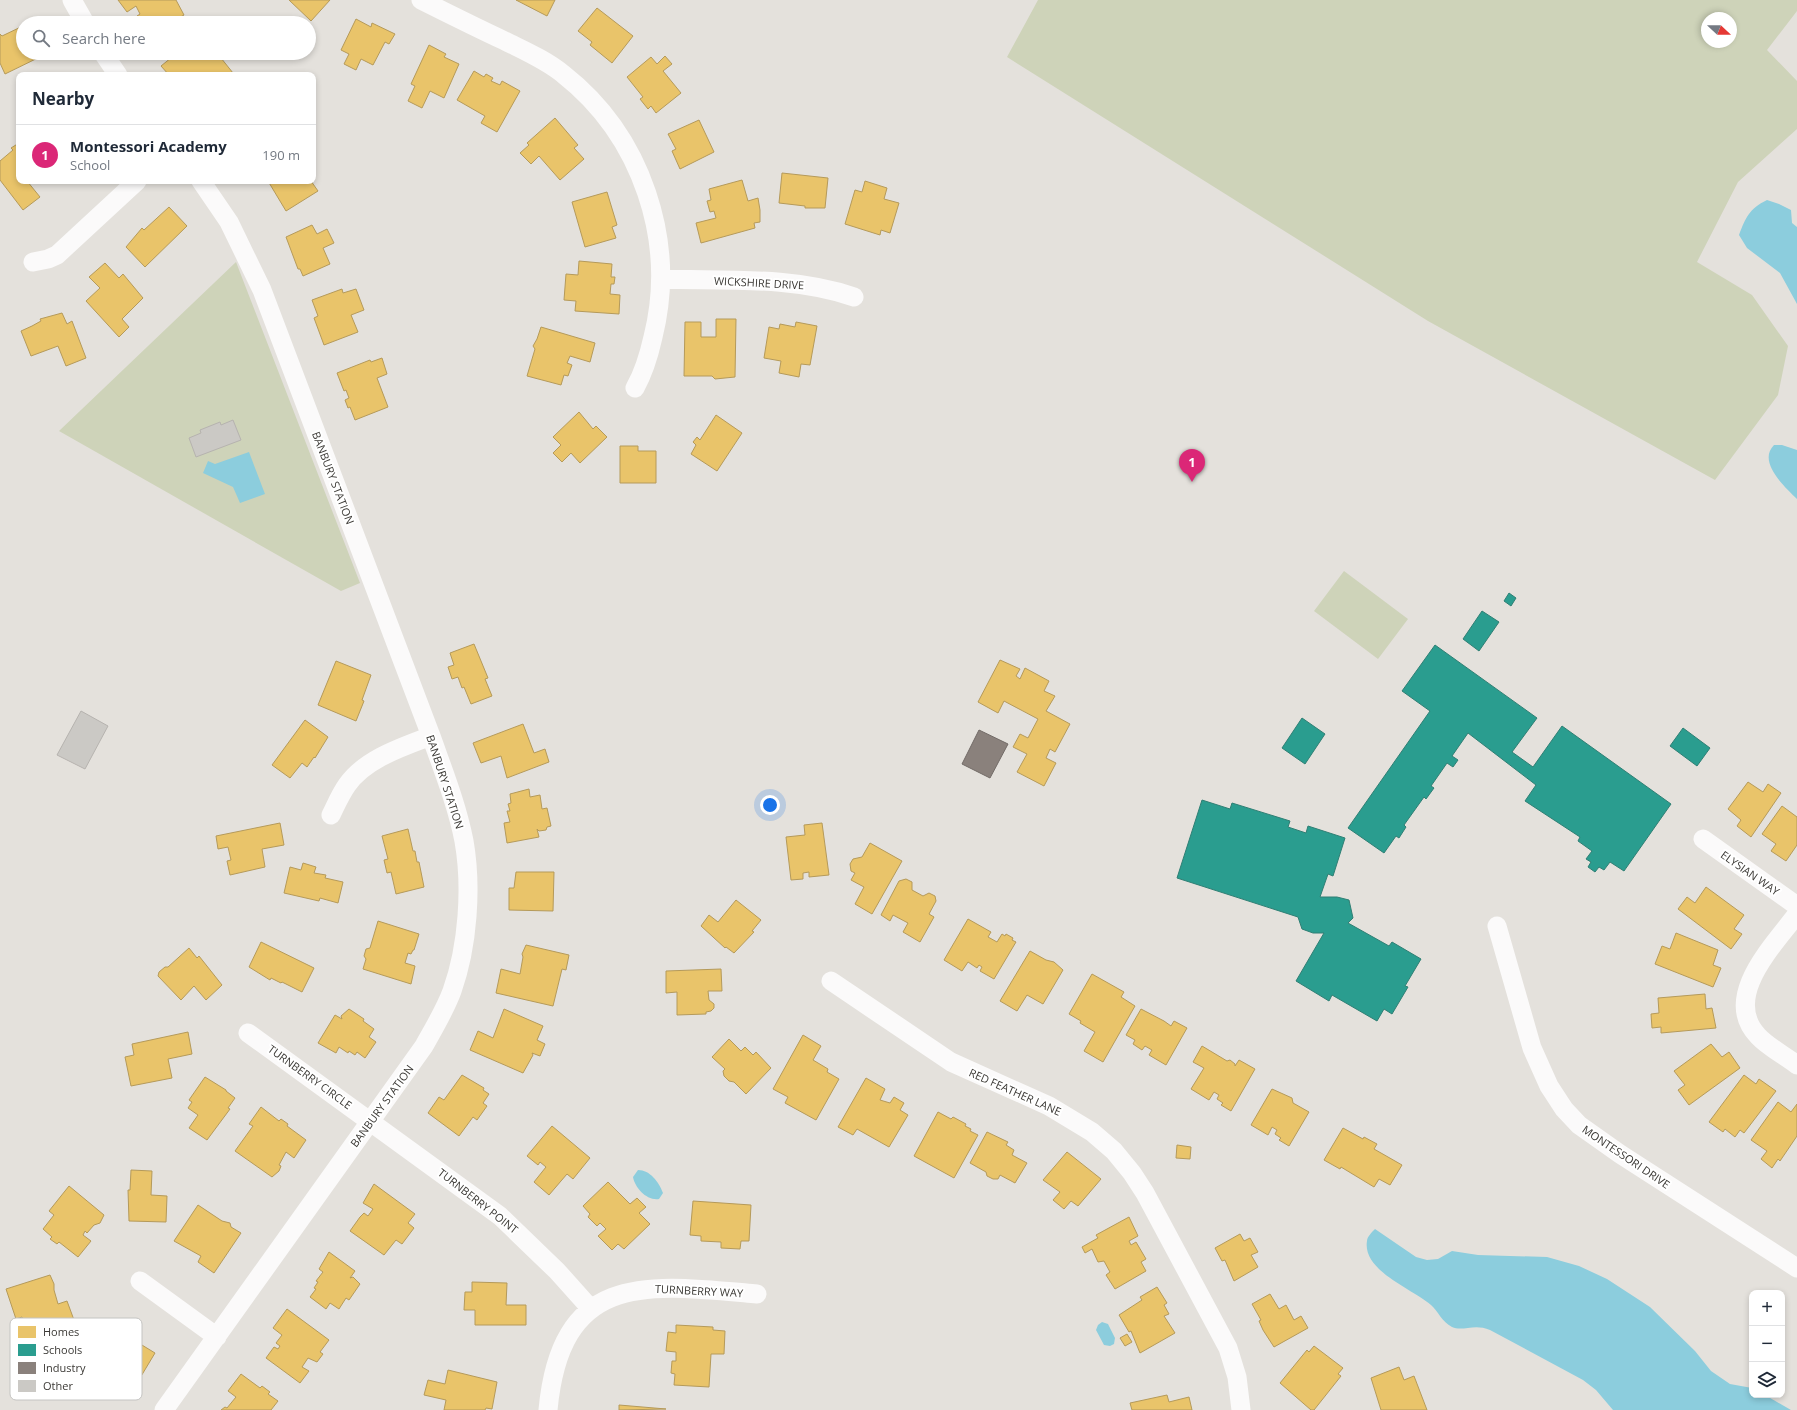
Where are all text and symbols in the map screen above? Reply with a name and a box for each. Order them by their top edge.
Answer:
north arrow [1701,12,1737,48]
search box [16,16,316,60]
icon: search [30,27,52,49]
text: Search here [62,28,146,48]
text: Nearby [32,87,94,110]
text: Montessori Academy [70,136,227,156]
text: 1 [41,146,49,164]
text: 190 m [262,146,300,164]
text: School [70,156,110,174]
street label: WICKSHIRE DRIVE [714,273,805,292]
street label: BANBURY STATION [309,429,358,526]
pin: 1 [1179,449,1205,482]
street label: BANBURY STATION [423,733,468,831]
your location [760,795,780,815]
street label: ELYSIAN WAY [1718,847,1783,899]
street label: TURNBERRY CIRCLE [265,1041,355,1112]
street label: BANBURY STATION [347,1062,417,1150]
street label: RED FEATHER LANE [967,1064,1064,1119]
street label: MONTESSORI DRIVE [1579,1122,1673,1192]
street label: TURNBERRY POINT [435,1165,521,1237]
street label: TURNBERRY WAY [655,1281,744,1300]
map controls [1749,1290,1785,1398]
button: + [1749,1290,1785,1326]
legend [10,1318,142,1400]
text: Homes [43,1324,79,1339]
button: − [1749,1326,1785,1362]
text: Schools [43,1342,82,1357]
text: Industry [43,1360,86,1375]
button: layers [1749,1362,1785,1398]
text: Other [43,1378,73,1393]

